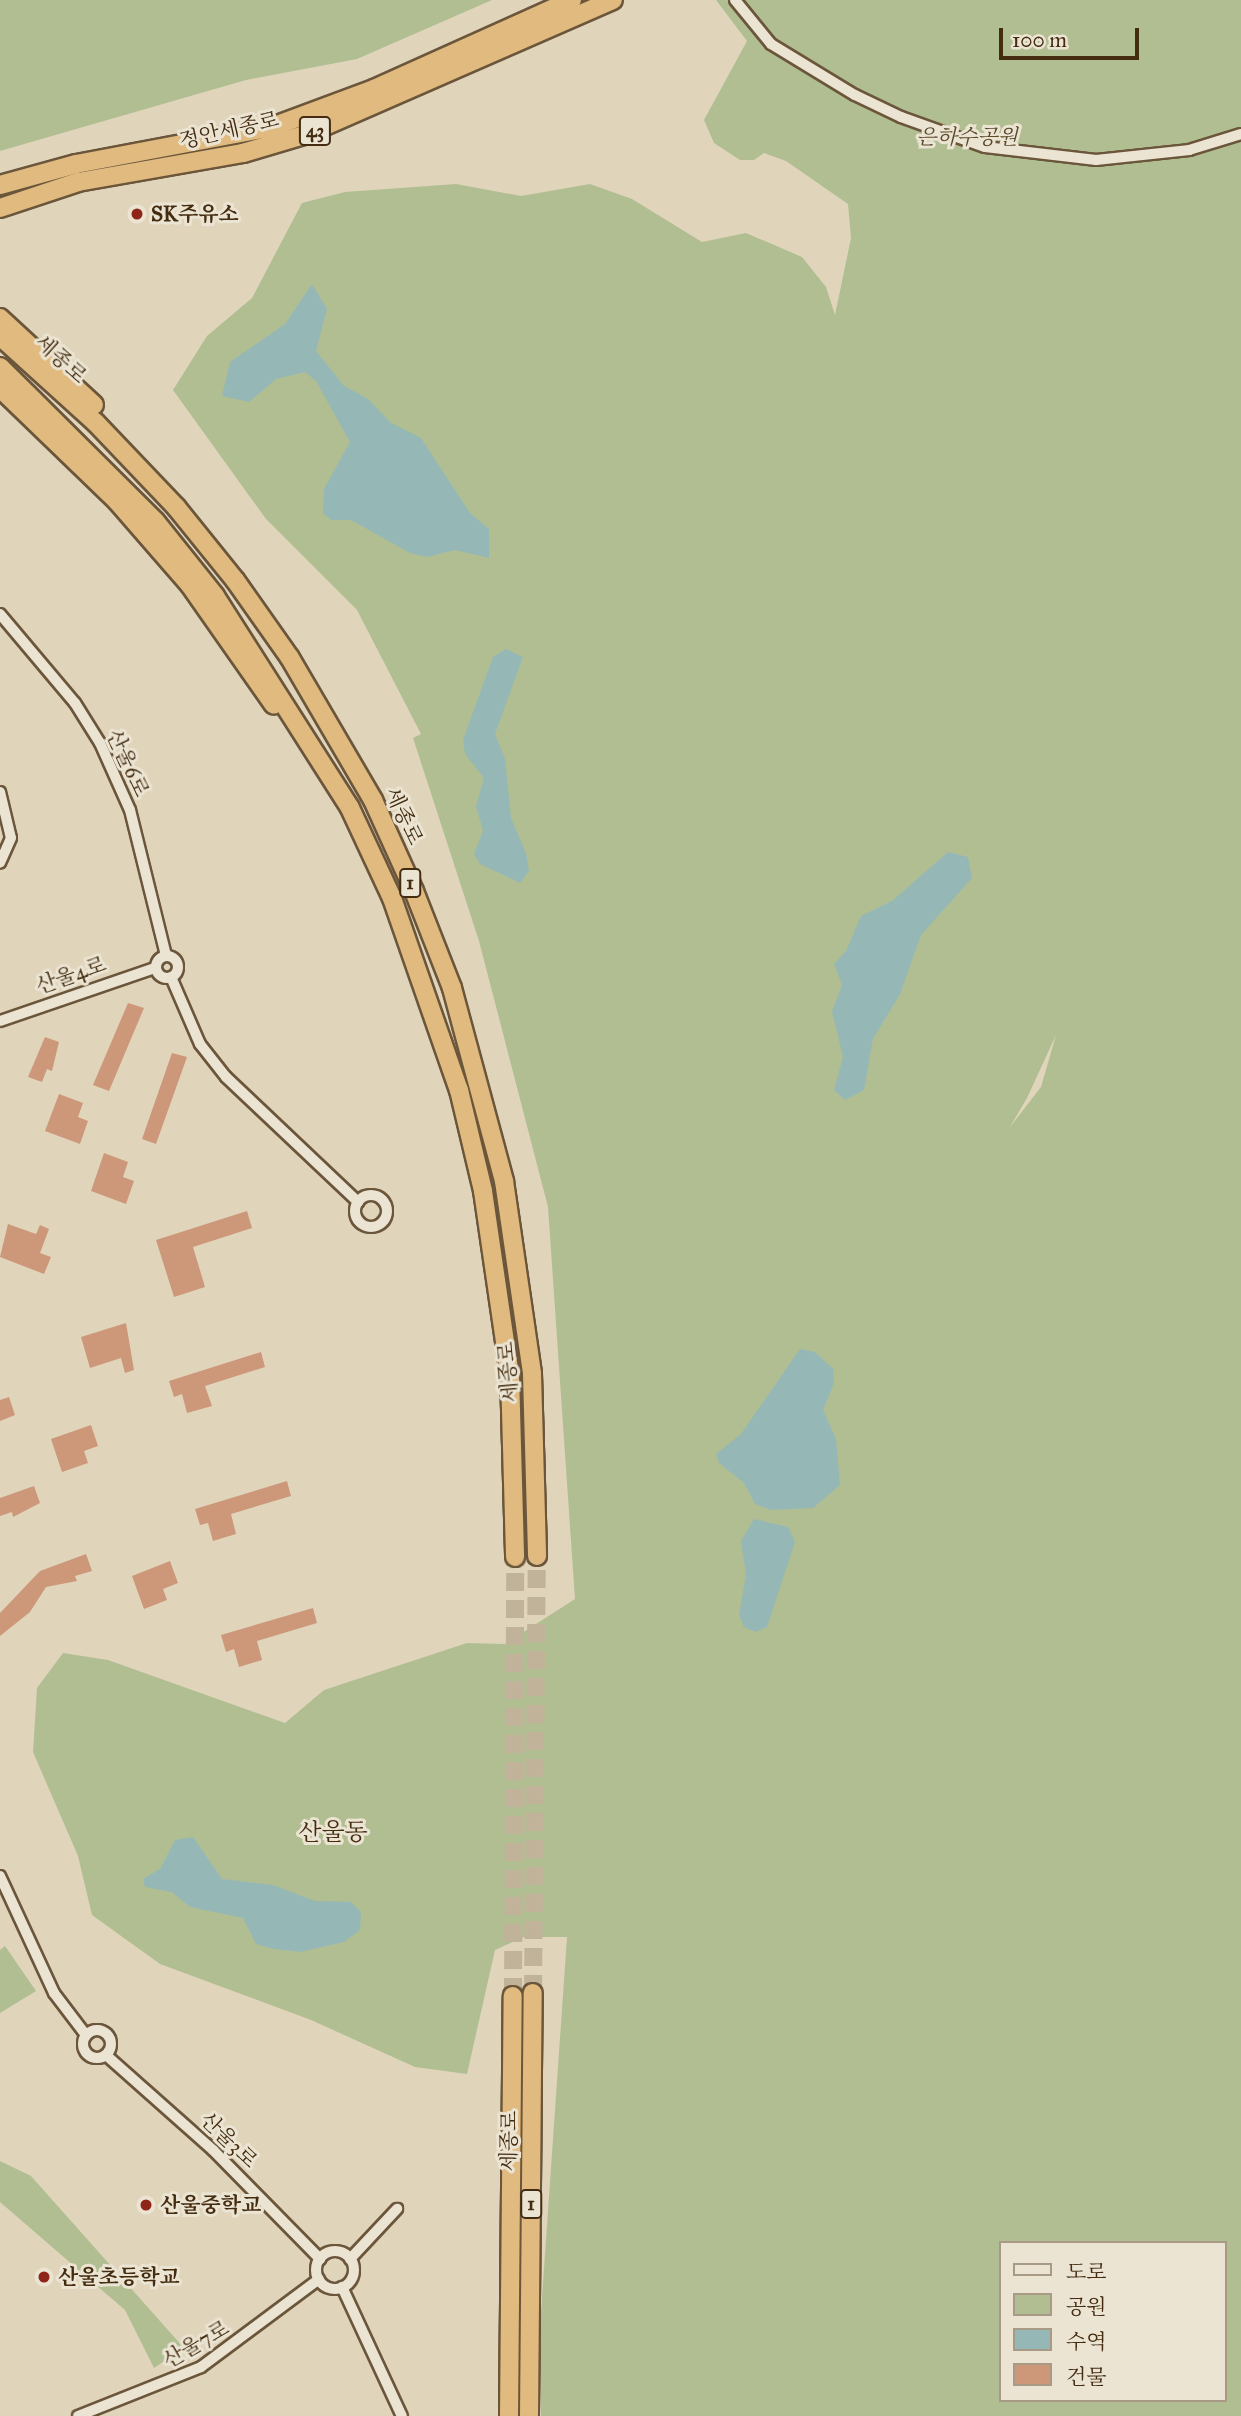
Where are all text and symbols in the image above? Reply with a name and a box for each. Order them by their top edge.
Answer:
scale bar [1003,14,1143,58]
text: 100 m [1012,27,1067,53]
street label: 정안세종로 [177,106,281,154]
road number: 43 [298,116,332,146]
park label: 은하수공원 [916,124,1018,150]
place label: SK주유소 [151,201,239,227]
marker: SK주유소 [129,206,145,222]
street label: 세종로 [30,329,92,389]
street label: 산울6로 [101,725,155,801]
street label: 세종로 [380,783,428,849]
road number: 1 [398,868,422,898]
street label: 산울4로 [33,951,109,999]
street label: 세종로 [493,1341,523,1403]
district label: 산울동 [298,1819,368,1847]
street label: 산울3로 [195,2107,263,2173]
street label: 세종로 [496,2110,522,2172]
road number: 1 [519,2188,543,2220]
place label: 산울중학교 [160,2192,261,2218]
marker: 산울중학교 [138,2197,154,2213]
legend [1000,2241,1227,2402]
text: 도로 [1066,2259,1107,2285]
place label: 산울초등학교 [58,2264,180,2290]
marker: 산울초등학교 [36,2269,52,2285]
text: 공원 [1066,2294,1107,2320]
street label: 산울7로 [158,2315,234,2373]
text: 수역 [1066,2329,1107,2355]
text: 건물 [1066,2364,1107,2390]

